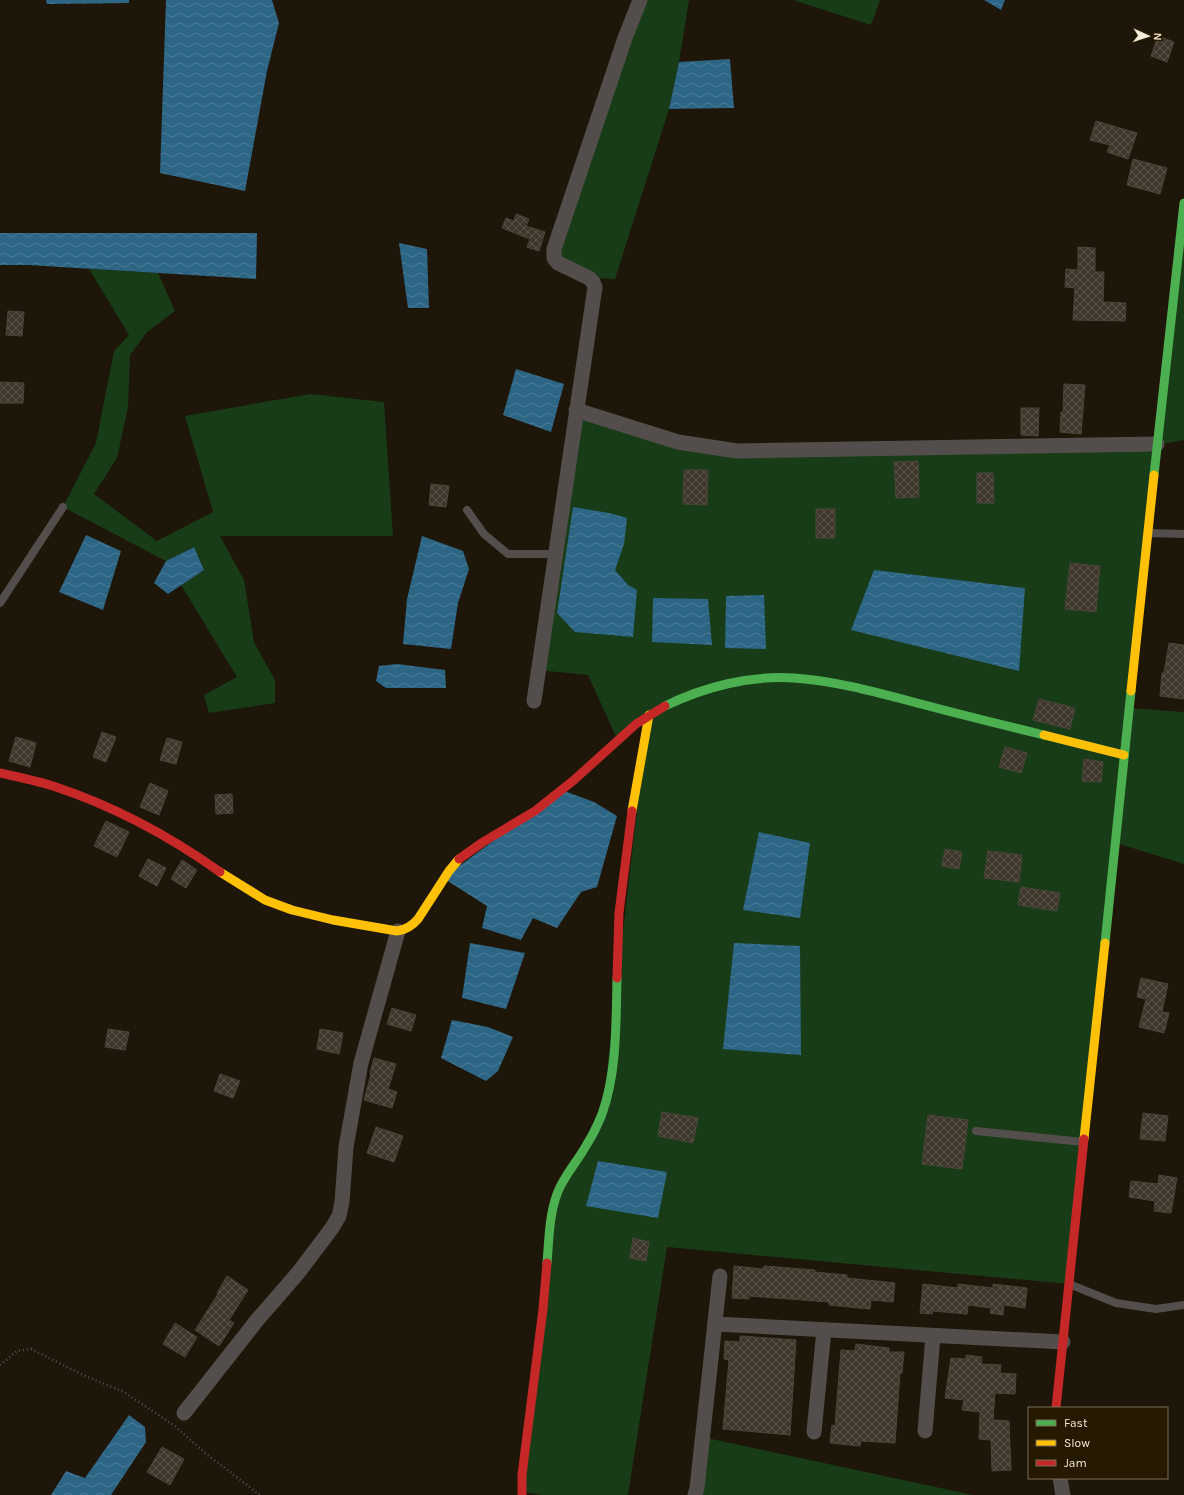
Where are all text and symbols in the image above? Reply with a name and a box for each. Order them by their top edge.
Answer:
north arrow [1128,16,1168,56]
text: N [1151,32,1164,41]
legend [1028,1407,1168,1479]
text: Fast [1064,1416,1088,1430]
text: Slow [1064,1436,1090,1450]
text: Jam [1064,1456,1087,1470]

